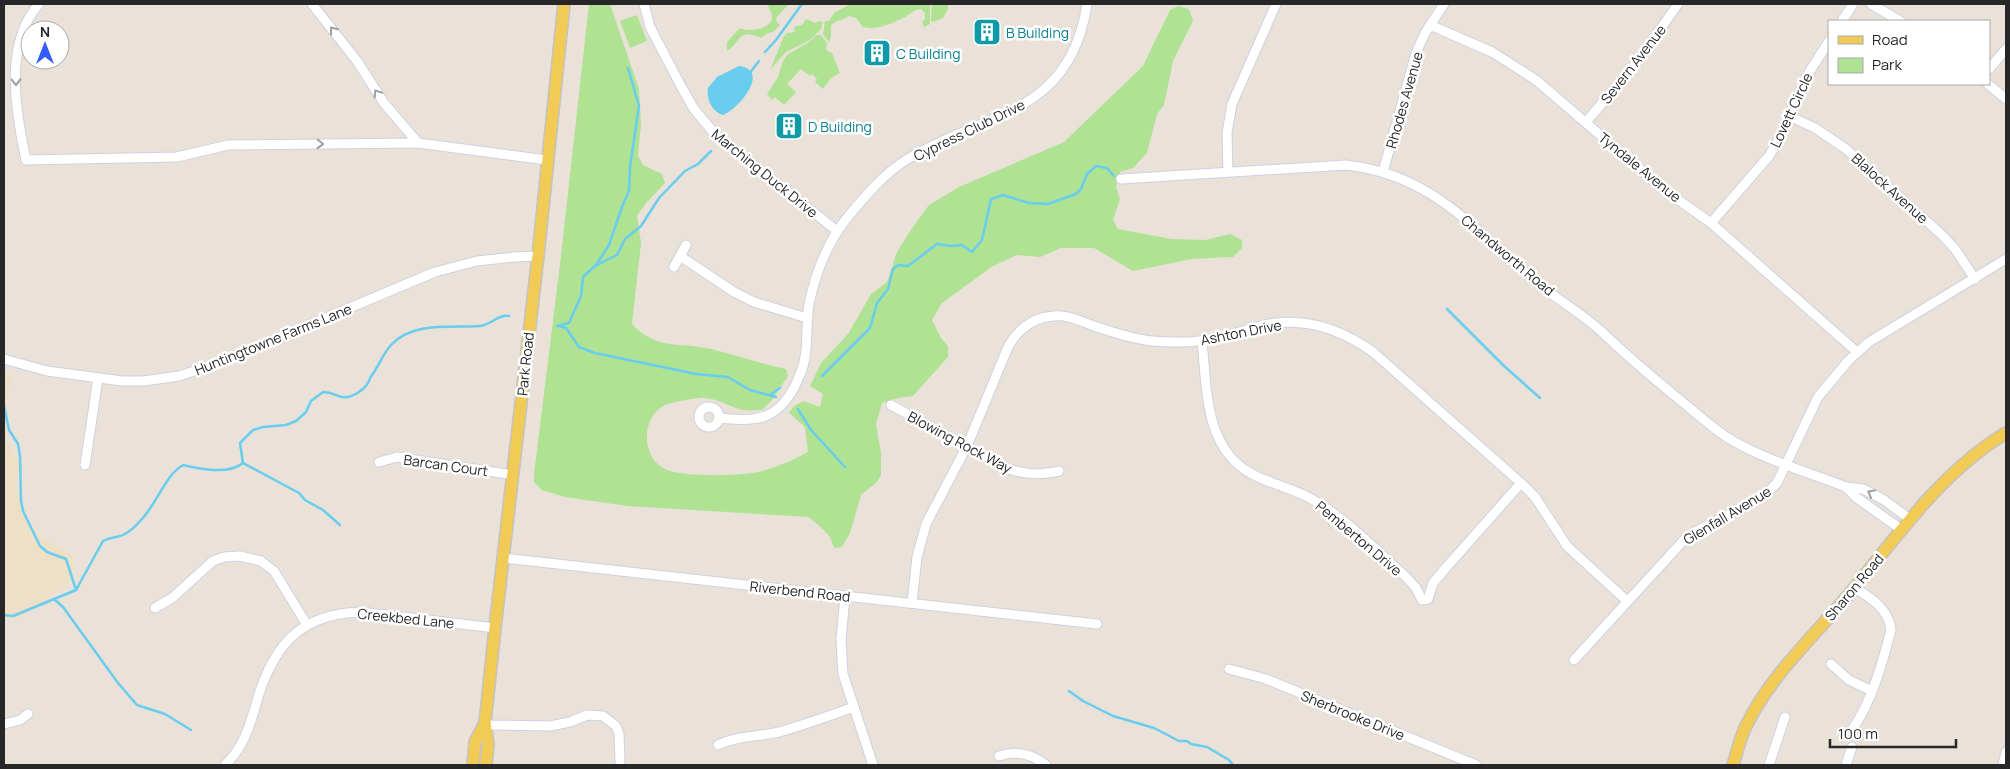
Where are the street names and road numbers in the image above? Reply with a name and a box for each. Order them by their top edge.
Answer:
street label: Severn Avenue [1596,20,1670,108]
street label: Rhodes Avenue [1381,49,1427,151]
street label: Lovett Circle [1765,69,1817,151]
street label: Cypress Club Drive [910,95,1028,165]
street label: Marching Duck Drive [708,124,822,222]
street label: Tyndale Avenue [1595,128,1685,206]
street label: Blalock Avenue [1848,149,1932,227]
street label: Chandworth Road [1457,210,1559,300]
street label: Huntingtowne Farms Lane [192,299,354,379]
street label: Ashton Drive [1199,315,1283,349]
street label: Park Road [512,331,538,397]
street label: Blowing Rock Way [905,407,1016,478]
street label: Barcan Court [403,450,490,480]
street label: Glenfall Avenue [1680,481,1774,549]
street label: Pemberton Drive [1312,496,1406,580]
street label: Sharon Road [1820,549,1888,625]
street label: Riverbend Road [749,576,851,606]
street label: Creekbed Lane [357,603,455,633]
street label: Sherbrooke Drive [1298,686,1408,744]

